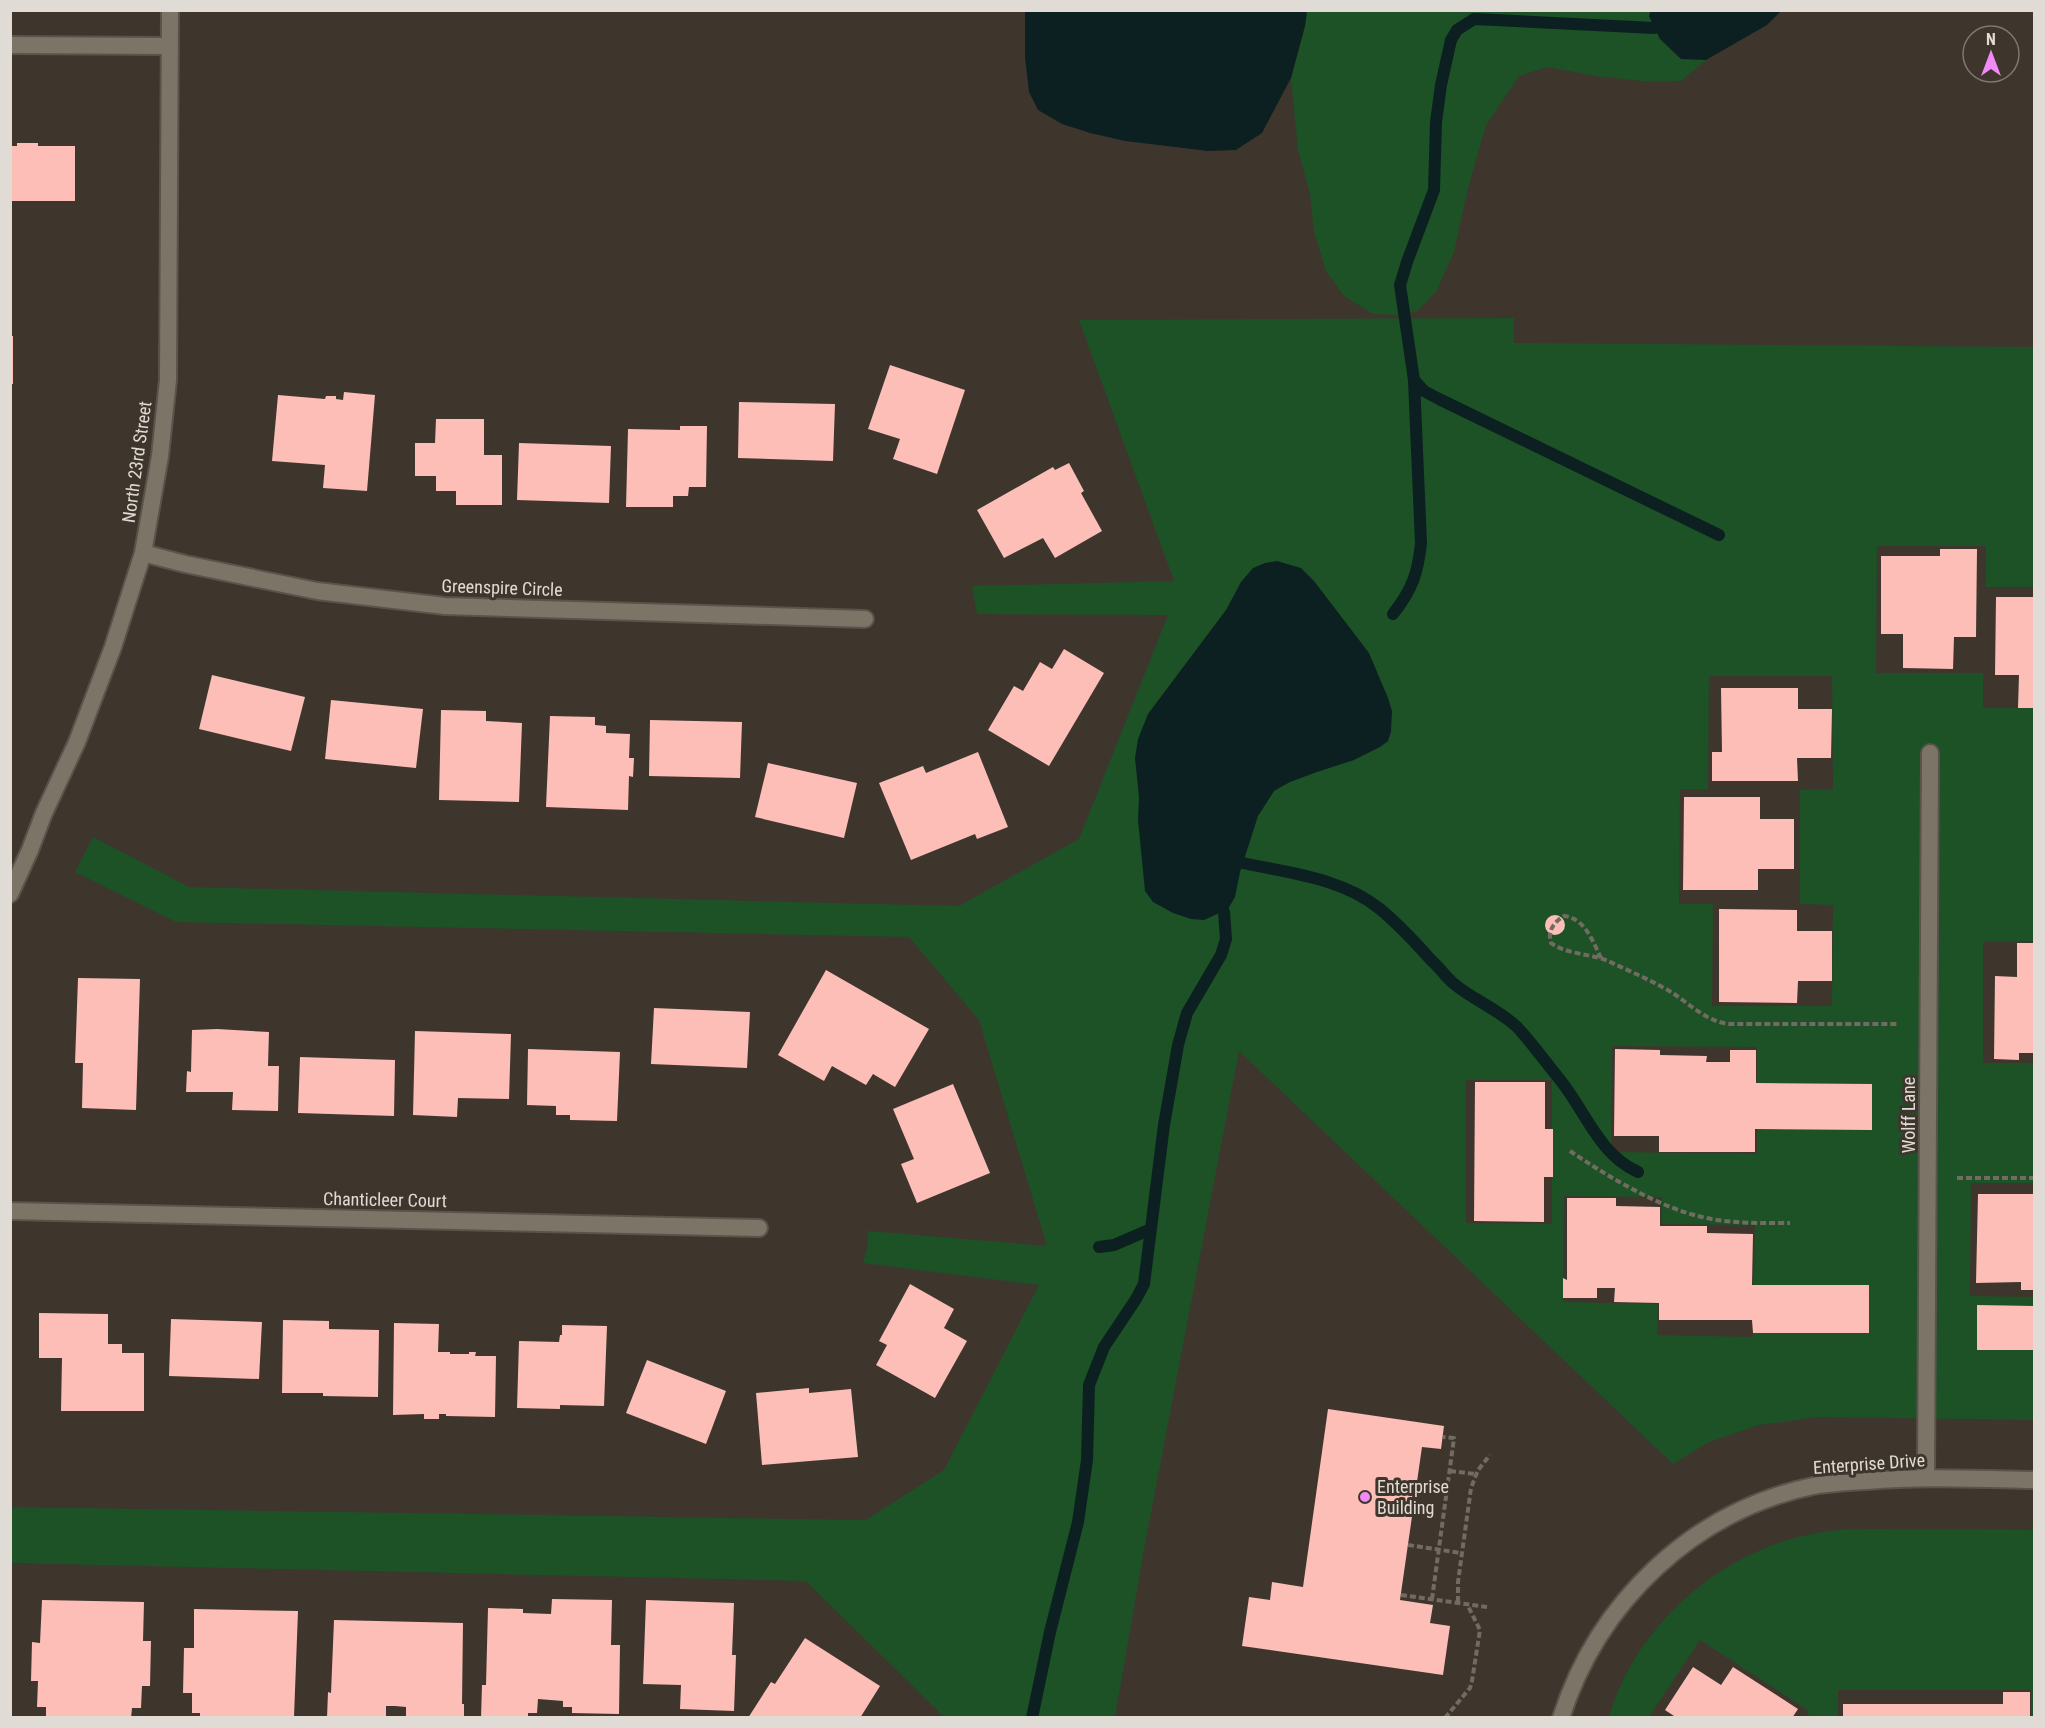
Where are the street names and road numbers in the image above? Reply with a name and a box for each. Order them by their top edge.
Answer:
street label: North 23rd Street [118,400,155,524]
street label: Greenspire Circle [441,575,563,600]
street label: Wolff Lane [1898,1077,1919,1153]
street label: Chanticleer Court [323,1188,447,1211]
street label: Enterprise Drive [1812,1449,1926,1478]

